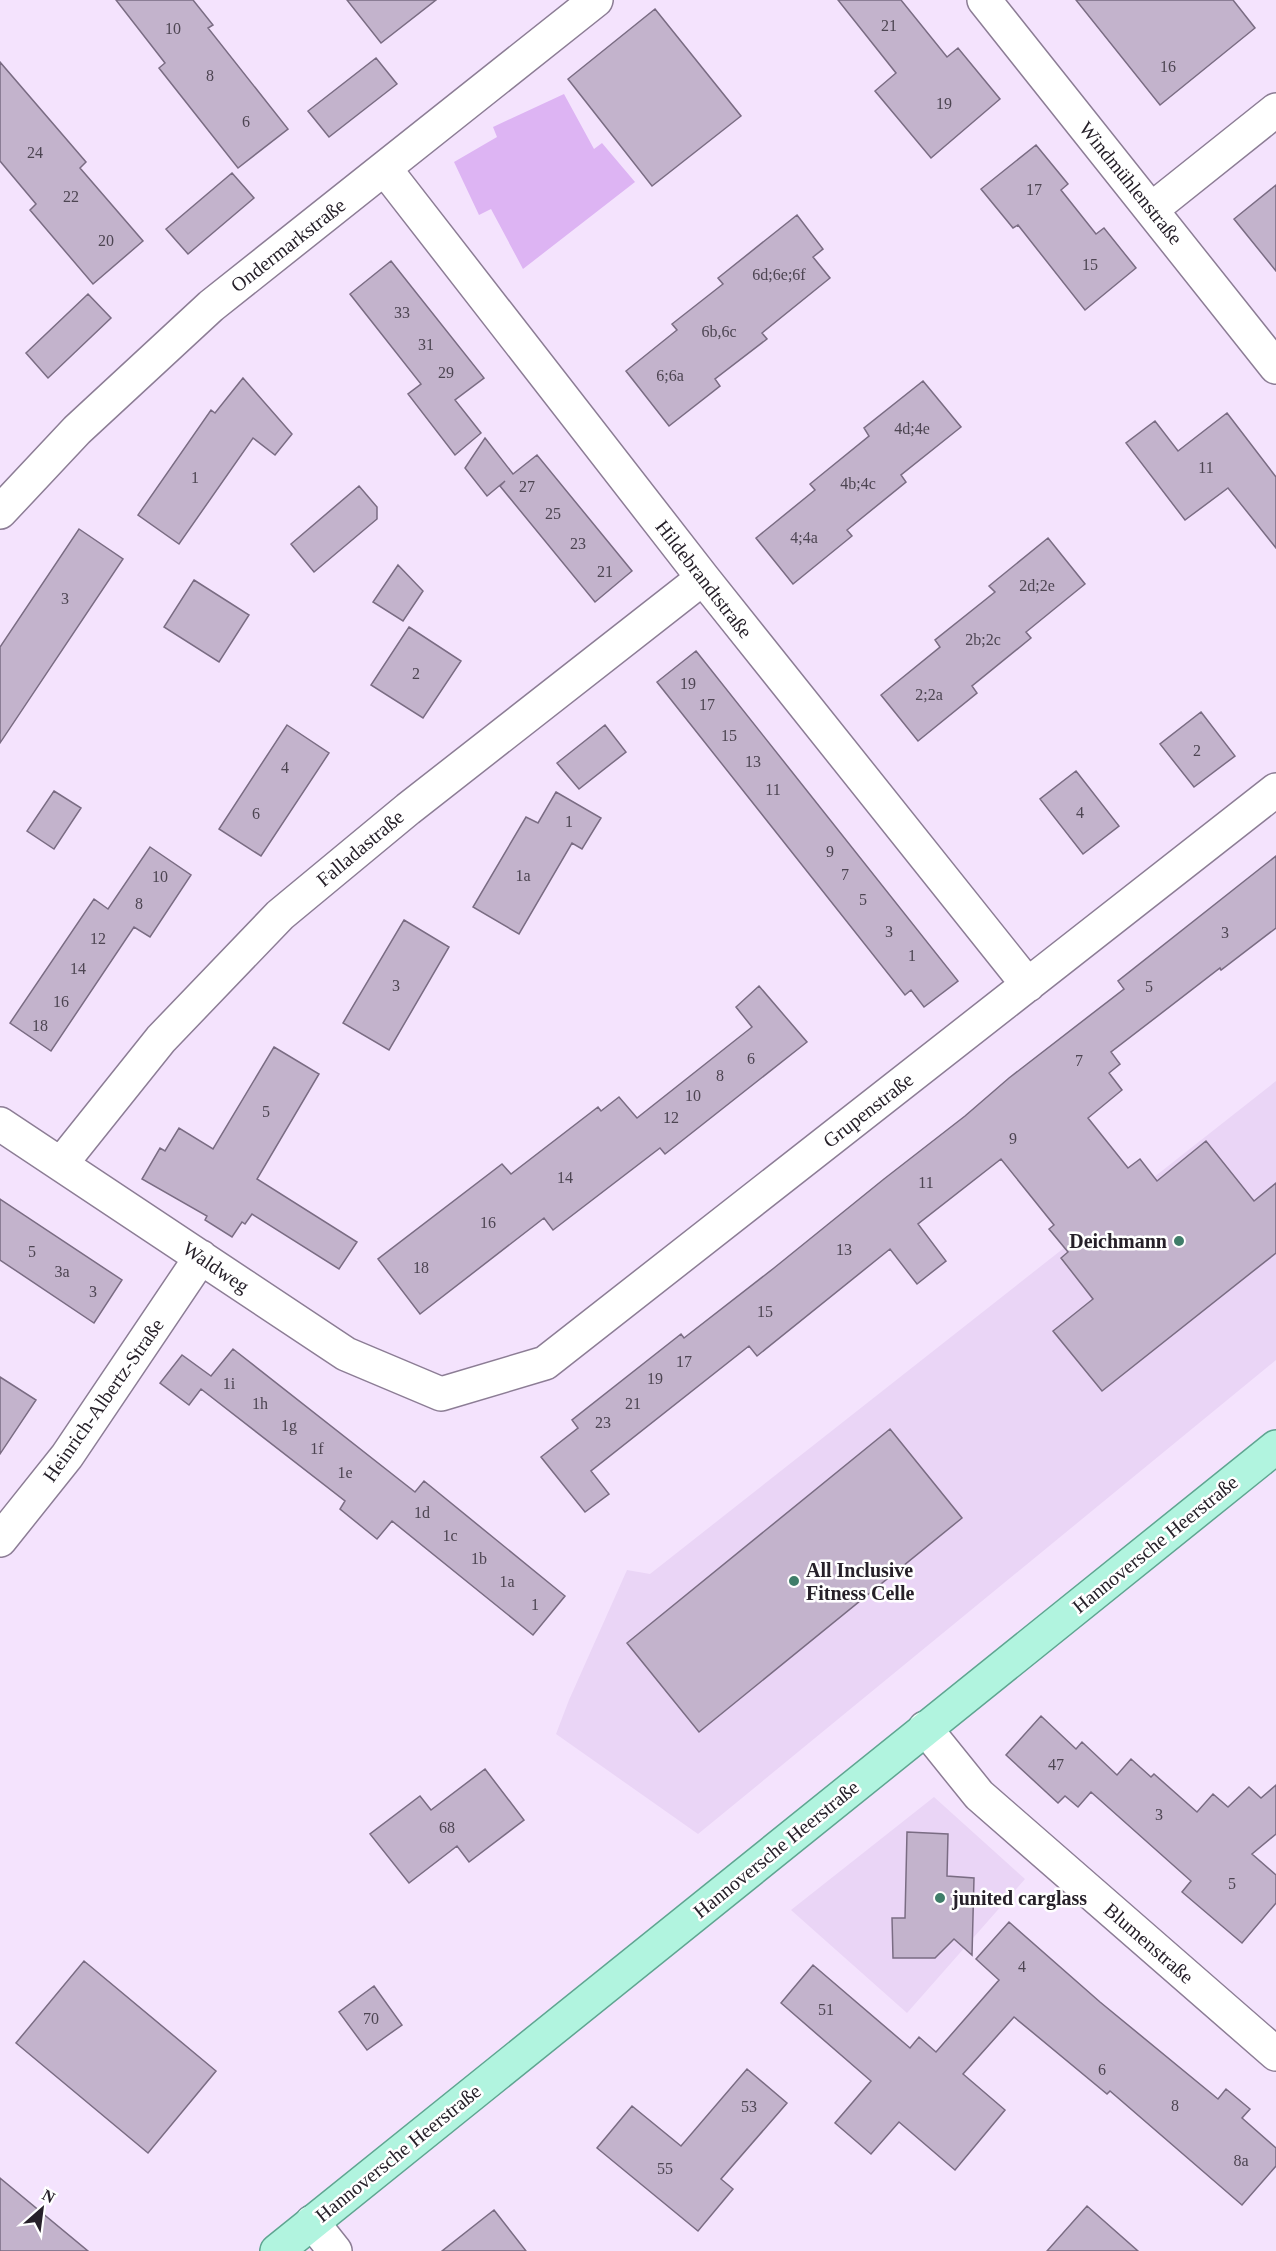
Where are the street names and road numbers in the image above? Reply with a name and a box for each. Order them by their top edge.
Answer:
street label: Windmühlenstraße [1075,117,1187,249]
street label: Ondermarkstraße [227,194,350,296]
street label: Hildebrandtstraße [651,516,757,642]
street label: Falladastraße [312,805,408,891]
street label: Grupenstraße [819,1068,918,1153]
street label: Waldweg [178,1237,253,1298]
street label: Heinrich-Albertz-Straße [38,1314,168,1486]
street label: Hannoversche Heerstraße [1068,1471,1242,1617]
street label: Hannoversche Heerstraße [689,1776,863,1922]
street label: Blumenstraße [1100,1898,1198,1988]
street label: Hannoversche Heerstraße [311,2080,485,2226]

